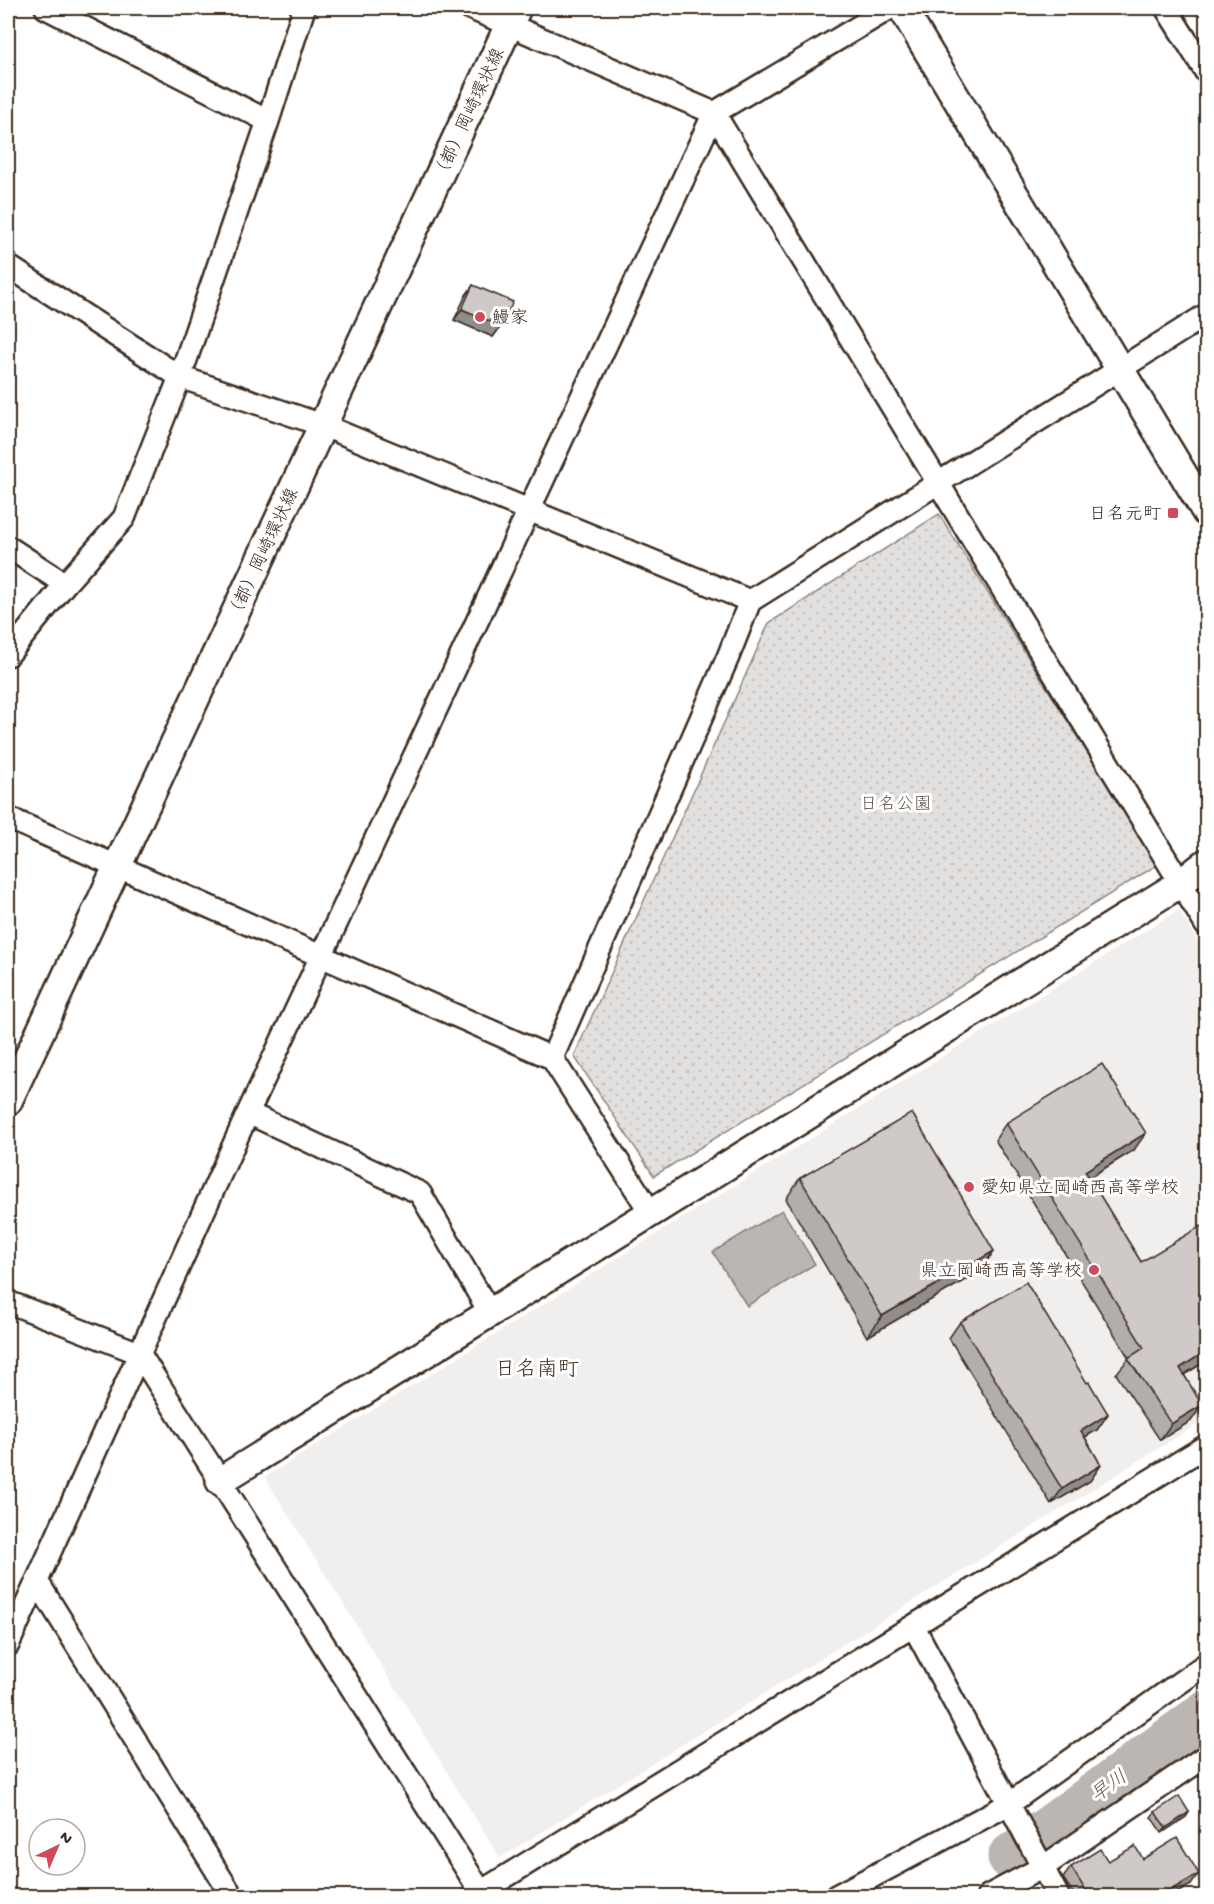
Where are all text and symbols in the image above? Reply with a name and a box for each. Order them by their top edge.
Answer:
street label: （都）岡崎環状線 [429,45,510,185]
place label: 鰻家 [492,308,528,330]
marker: 鰻家 [473,310,487,324]
street label: （都）岡崎環状線 [223,485,304,625]
place label: 日名元町 [1089,504,1161,526]
marker: 日名元町 [1166,506,1180,520]
park label: 日名公園 [860,794,932,816]
place label: 愛知県立岡崎西高等学校 [981,1178,1179,1200]
marker: 愛知県立岡崎西高等学校 [962,1180,976,1194]
place label: 県立岡崎西高等学校 [920,1261,1082,1283]
marker: 県立岡崎西高等学校 [1087,1263,1101,1277]
district label: 日名南町 [495,1357,579,1384]
water label: 早川 [1087,1766,1133,1809]
north arrow [27,1817,87,1877]
text: N [55,1828,76,1850]

